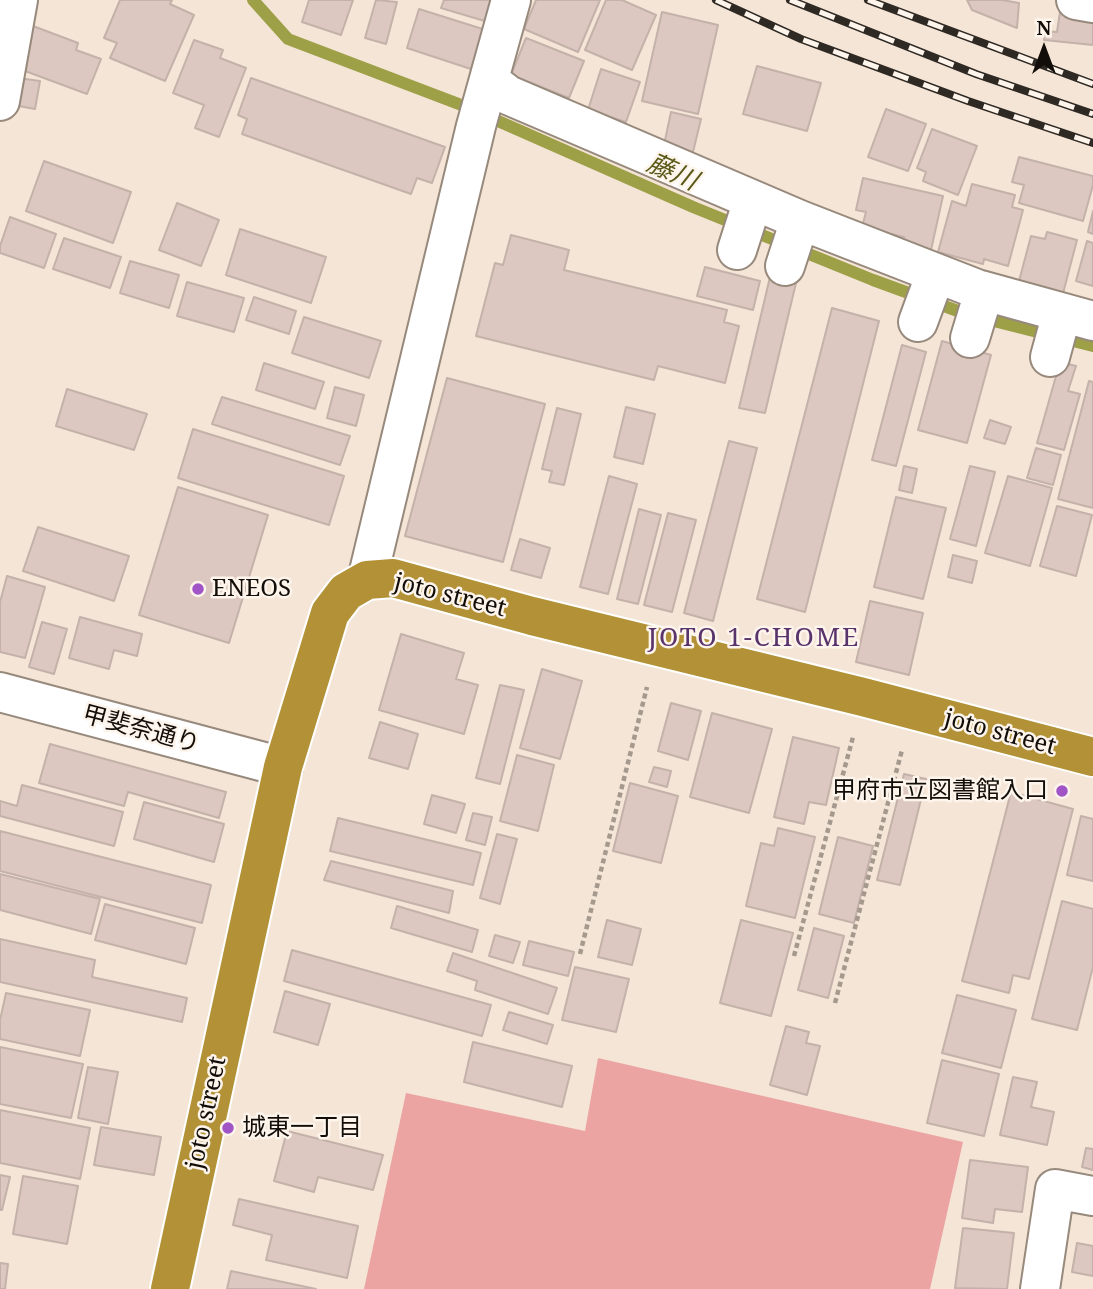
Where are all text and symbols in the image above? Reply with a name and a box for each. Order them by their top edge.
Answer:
north arrow [1009,14,1079,84]
text: N [1037,15,1051,41]
water label: 藤川 [642,148,702,198]
street label: joto street [391,568,509,624]
place label: ENEOS [212,575,291,603]
marker: ENEOS [190,581,206,597]
district label: JOTO 1-CHOME [649,623,859,655]
street label: 甲斐奈通り [79,701,203,759]
street label: joto street [941,704,1059,762]
place label: 甲府市立図書館入口 [832,777,1048,805]
marker: 甲府市立図書館入口 [1054,783,1070,799]
street label: joto street [181,1054,233,1172]
place label: 城東一丁目 [242,1114,362,1142]
marker: 城東一丁目 [220,1120,236,1136]

